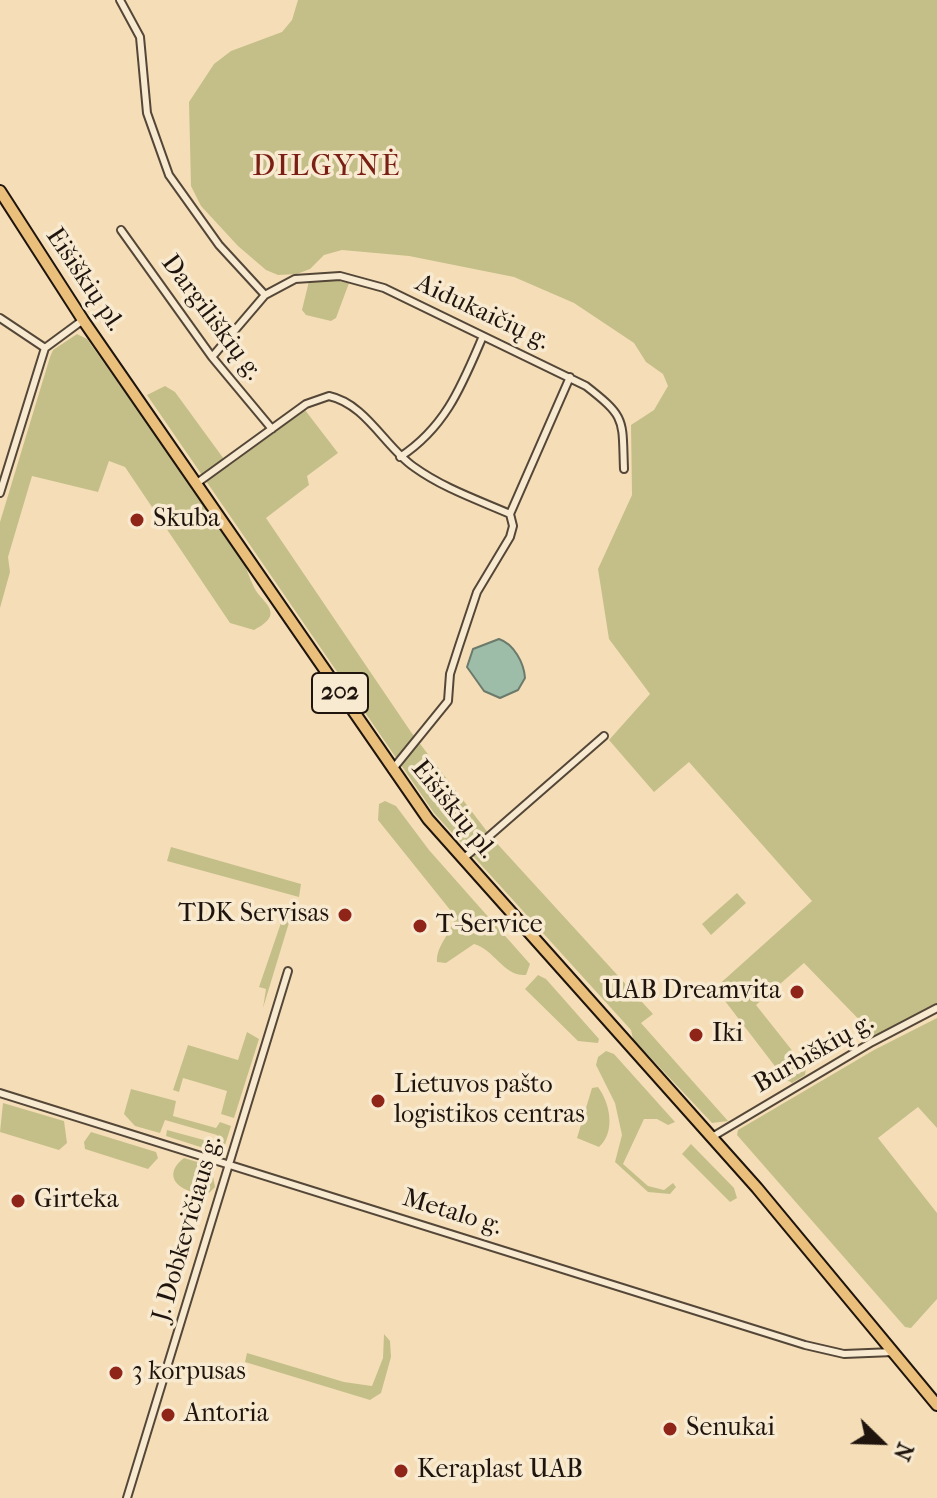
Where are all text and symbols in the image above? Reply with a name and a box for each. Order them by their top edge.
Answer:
district label: DILGYNĖ [252,150,402,186]
street label: Eišiškių pl. [38,223,130,337]
street label: Dargiliškių g. [154,249,268,387]
street label: Aidukaičių g. [410,268,554,358]
place label: Skuba [153,504,220,536]
marker: Skuba [128,511,146,529]
road number: 202 [312,673,368,713]
street label: Eišiškių pl. [404,754,502,866]
place label: TDK Servisas [178,899,329,931]
marker: TDK Servisas [336,906,354,924]
place label: T-Service [436,910,543,942]
marker: T-Service [411,917,429,935]
place label: UAB Dreamvita [603,976,781,1008]
marker: UAB Dreamvita [788,983,806,1001]
street label: Burbiškių g. [748,1007,880,1101]
place label: Iki [712,1019,743,1051]
marker: Iki [687,1026,705,1044]
place label: Lietuvos pašto logistikos centras [394,1070,585,1132]
marker: Lietuvos pašto logistikos centras [369,1092,387,1110]
street label: J. Dobkevičiaus g. [147,1132,229,1326]
street label: Metalo g. [399,1183,505,1243]
place label: Girteka [34,1185,119,1217]
marker: Girteka [9,1192,27,1210]
place label: 3 korpusas [132,1357,246,1389]
marker: 3 korpusas [107,1364,125,1382]
place label: Antoria [184,1399,269,1431]
north arrow [841,1402,921,1482]
marker: Antoria [159,1406,177,1424]
place label: Senukai [686,1413,775,1445]
marker: Senukai [661,1420,679,1438]
text: N [888,1439,918,1464]
place label: Keraplast UAB [417,1455,583,1487]
marker: Keraplast UAB [392,1462,410,1480]

